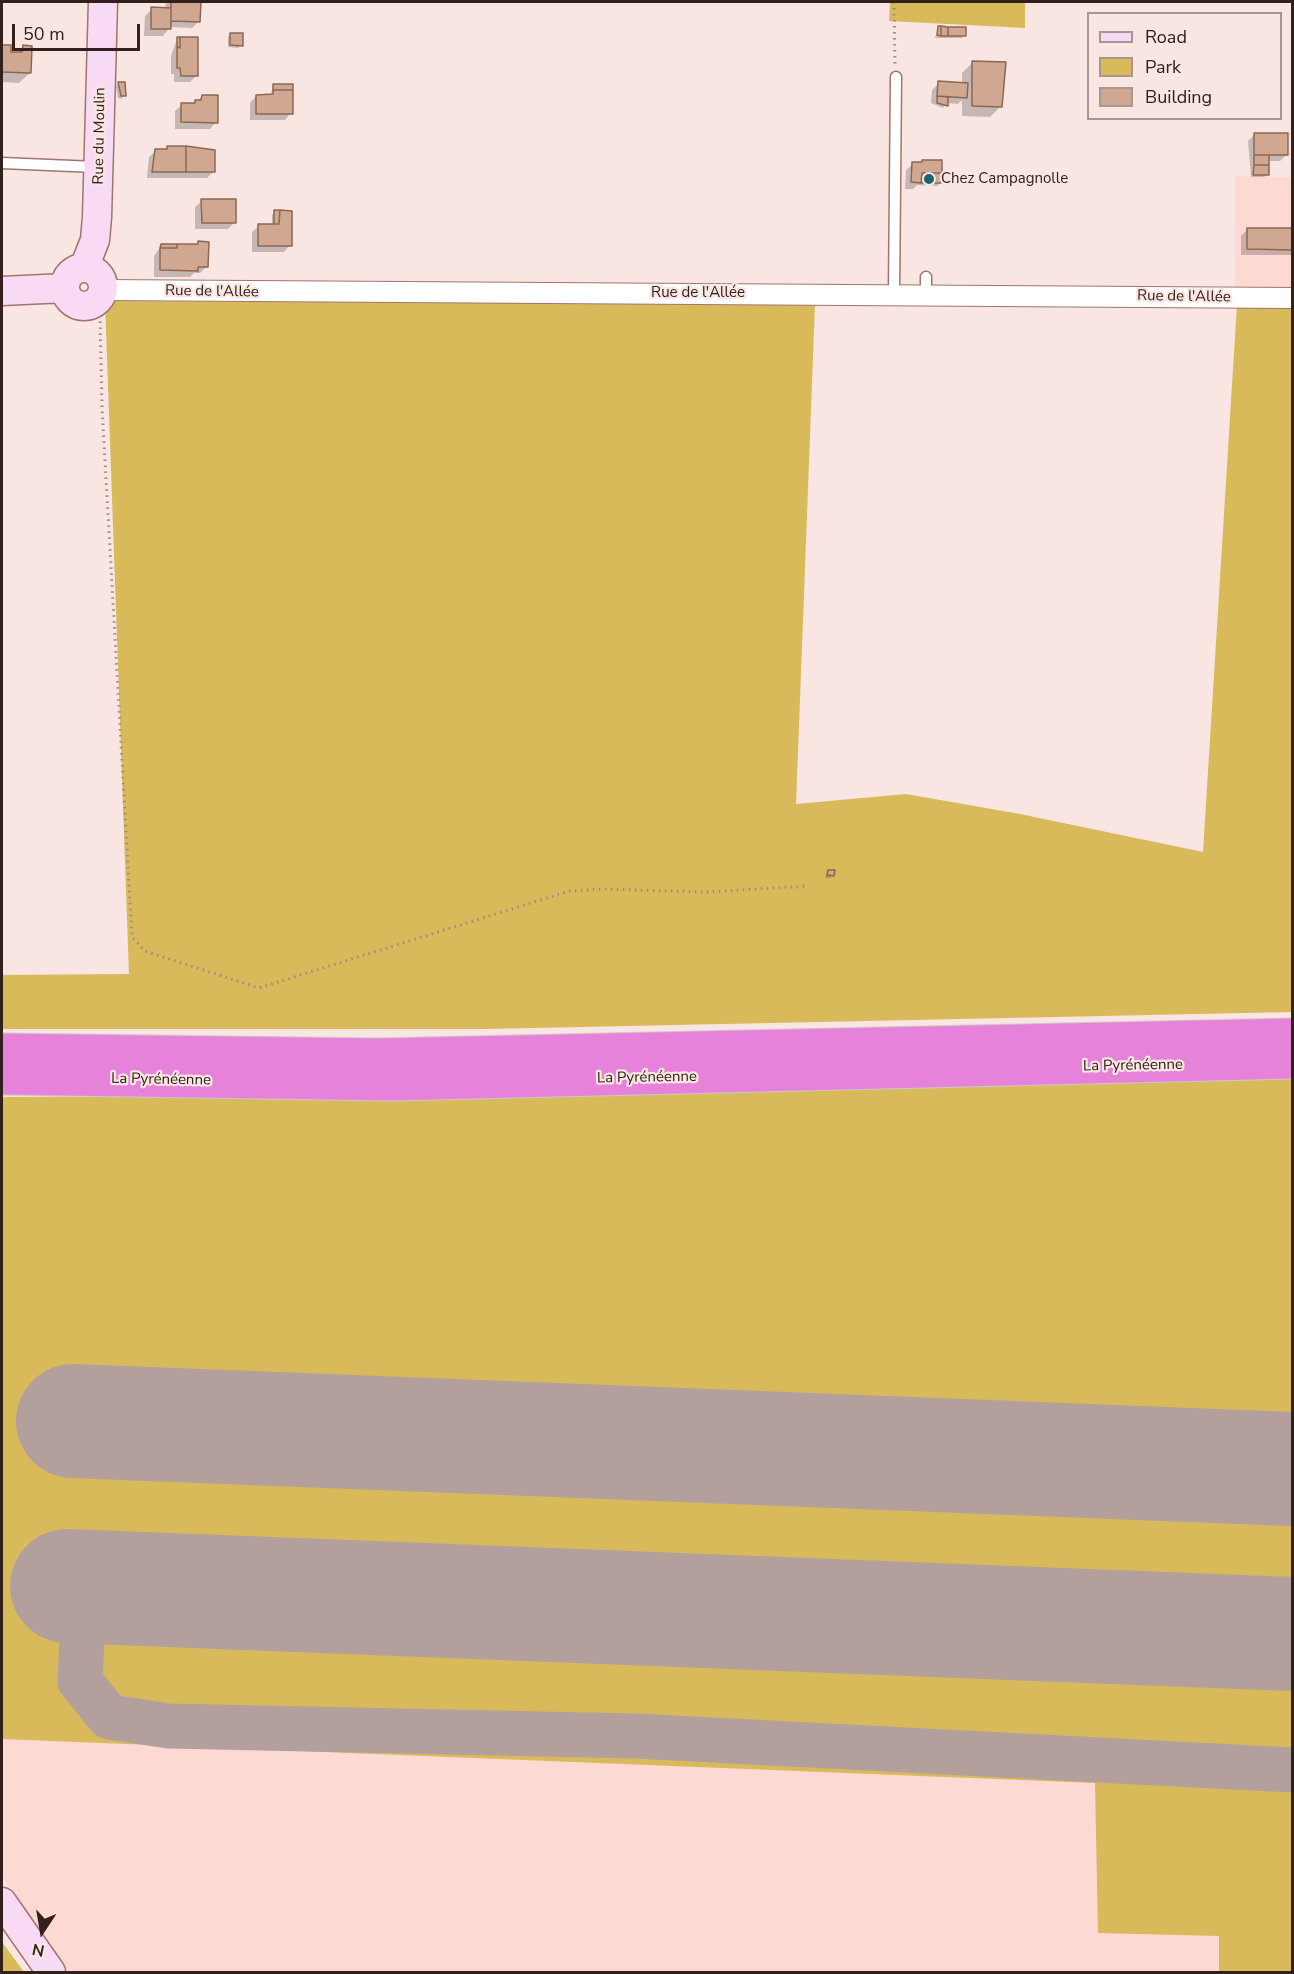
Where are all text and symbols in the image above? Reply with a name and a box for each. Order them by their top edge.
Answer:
scale bar [15,12,142,50]
legend [1087,12,1282,120]
text: 50 m [23,22,65,46]
text: Road [1145,25,1187,49]
text: Park [1145,55,1181,79]
text: Building [1145,85,1212,109]
street label: Rue du Moulin [90,87,110,185]
place label: Chez Campagnolle [941,170,1068,188]
marker: Chez Campagnolle [922,172,936,186]
street label: Rue de l'Allée [165,282,259,302]
street label: Rue de l'Allée [651,284,745,302]
street label: Rue de l'Allée [1137,287,1231,307]
street label: La Pyrénéenne [1083,1056,1183,1076]
street label: La Pyrénéenne [597,1068,697,1088]
street label: La Pyrénéenne [111,1070,211,1090]
north arrow [12,1902,72,1962]
text: N [30,1938,46,1962]

